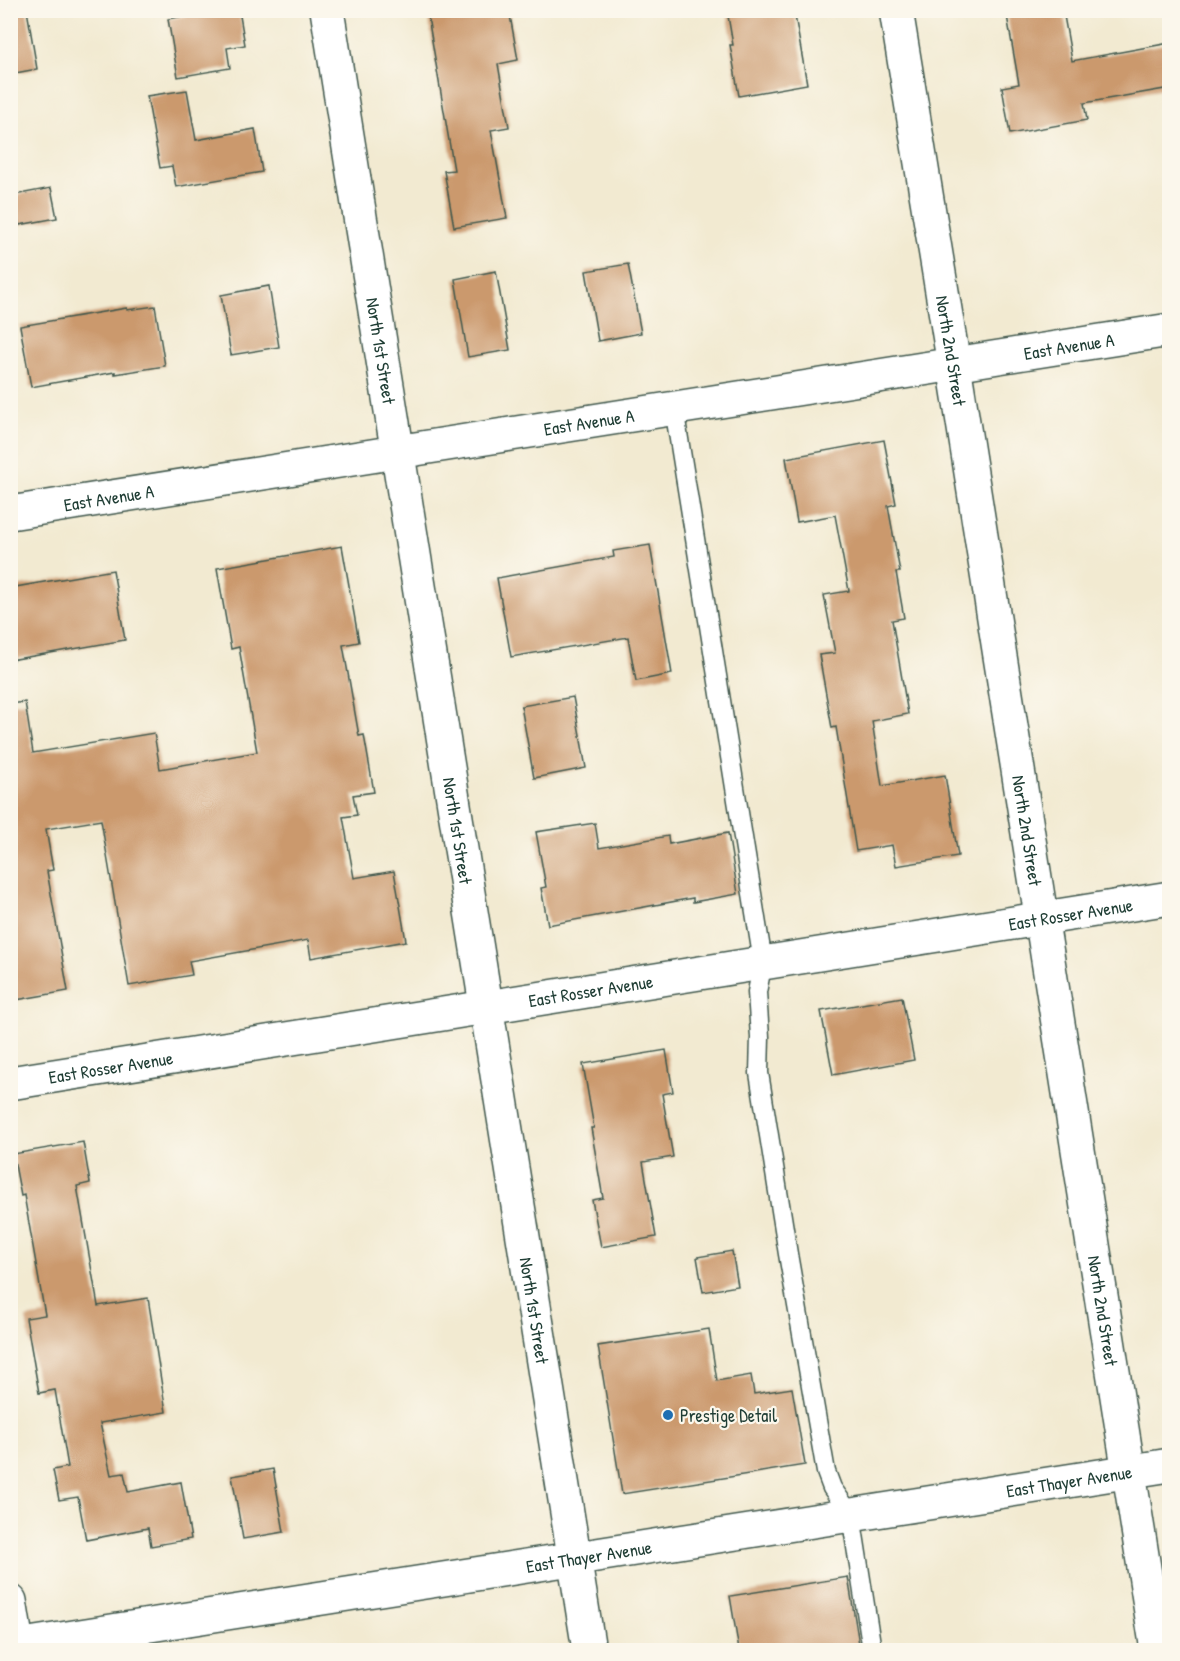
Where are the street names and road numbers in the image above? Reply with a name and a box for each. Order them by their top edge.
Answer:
street label: North 2nd Street [930,294,973,408]
street label: North 1st Street [361,296,402,407]
street label: East Avenue A [1022,326,1116,365]
street label: East Avenue A [542,402,636,441]
street label: East Avenue A [62,478,156,517]
street label: North 2nd Street [1007,774,1049,888]
street label: North 1st Street [437,776,479,886]
street label: East Rosser Avenue [1007,892,1135,936]
street label: East Rosser Avenue [527,968,655,1013]
street label: East Rosser Avenue [47,1045,175,1089]
street label: North 2nd Street [1082,1254,1125,1368]
street label: North 1st Street [514,1255,556,1366]
street label: East Thayer Avenue [1004,1459,1134,1503]
street label: East Thayer Avenue [524,1534,654,1578]

